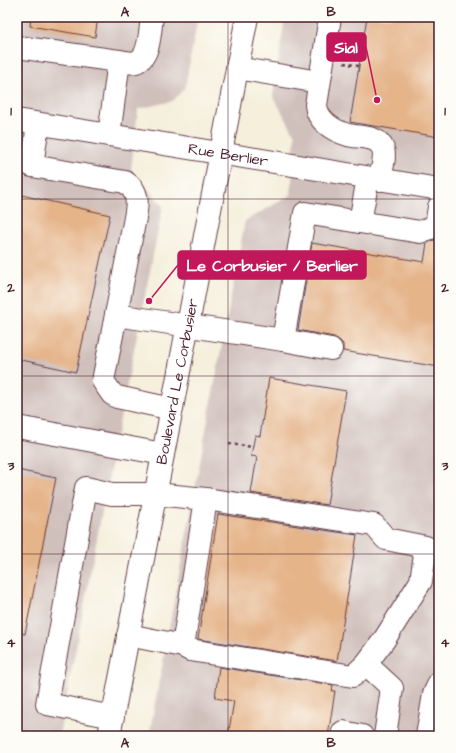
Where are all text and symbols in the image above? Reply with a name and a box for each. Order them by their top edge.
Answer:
text: A [121,3,130,21]
text: B [326,3,336,21]
callout: Sial [327,33,366,61]
text: Sial [333,37,358,59]
text: 1 [10,102,12,120]
text: 1 [444,102,446,120]
street label: Rue Berlier [187,138,270,171]
callout: Le Corbusier / Berlier [178,251,366,279]
text: Le Corbusier / Berlier [186,255,358,277]
text: 2 [6,279,15,297]
text: 2 [440,279,449,297]
street label: Boulevard Le Corbusier [151,297,203,466]
text: 3 [7,457,15,475]
text: 3 [441,457,449,475]
text: 4 [7,634,16,652]
text: 4 [441,634,450,652]
text: A [121,734,130,752]
text: B [326,734,336,752]

